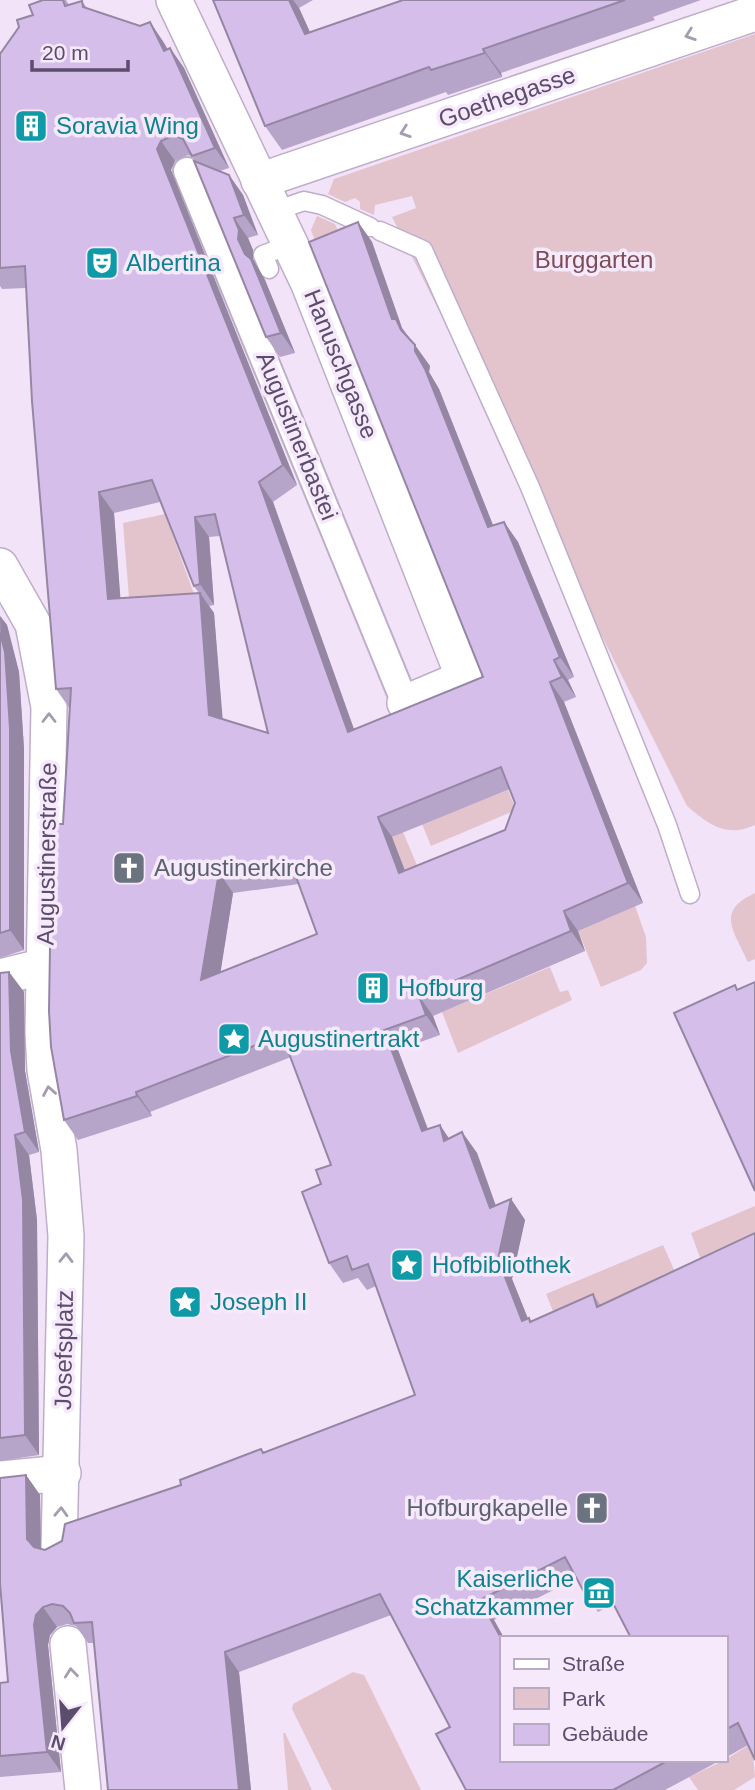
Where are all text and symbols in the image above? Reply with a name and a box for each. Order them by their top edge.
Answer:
one-way arrow [685,27,697,41]
scale bar [32,28,128,72]
text: 20 m [42,41,89,64]
street label: Goethegasse [435,61,579,133]
building icon: Soravia Wing [12,107,50,145]
place label: Soravia Wing [56,112,199,139]
one-way arrow [400,124,412,138]
theatre icon: Albertina [83,244,121,282]
park label: Burggarten [535,246,653,273]
place label: Albertina [126,249,221,276]
street label: Hanuschgasse [299,285,384,442]
street label: Augustinerbastei [251,348,343,524]
one-way arrow [41,713,57,723]
street label: Augustinerstraße [31,762,62,946]
church icon: Augustinerkirche [110,849,148,887]
place label: Augustinerkirche [154,854,333,881]
building icon: Hofburg [354,969,392,1007]
place label: Hofburg [398,974,483,1001]
place icon: Augustinertrakt [215,1020,253,1058]
place label: Augustinertrakt [258,1025,420,1052]
one-way arrow [42,1085,57,1097]
place icon: Hofbibliothek [388,1246,426,1284]
place label: Hofbibliothek [432,1251,572,1278]
one-way arrow [58,1252,74,1263]
place icon: Joseph II [166,1283,204,1321]
place label: Joseph II [210,1288,307,1315]
street label: Josefsplatz [49,1290,78,1410]
church icon: Hofburgkapelle [573,1489,611,1527]
place label: Hofburgkapelle [407,1494,568,1521]
one-way arrow [53,1506,68,1517]
place label: Kaiserliche Schatzkammer [414,1565,574,1620]
museum icon: Kaiserliche Schatzkammer [580,1574,618,1612]
legend [500,1636,727,1762]
text: Straße [562,1652,625,1675]
one-way arrow [63,1668,78,1679]
text: Park [562,1687,606,1710]
north arrow [28,1692,98,1762]
text: Gebäude [562,1722,648,1745]
text: N [49,1731,68,1755]

